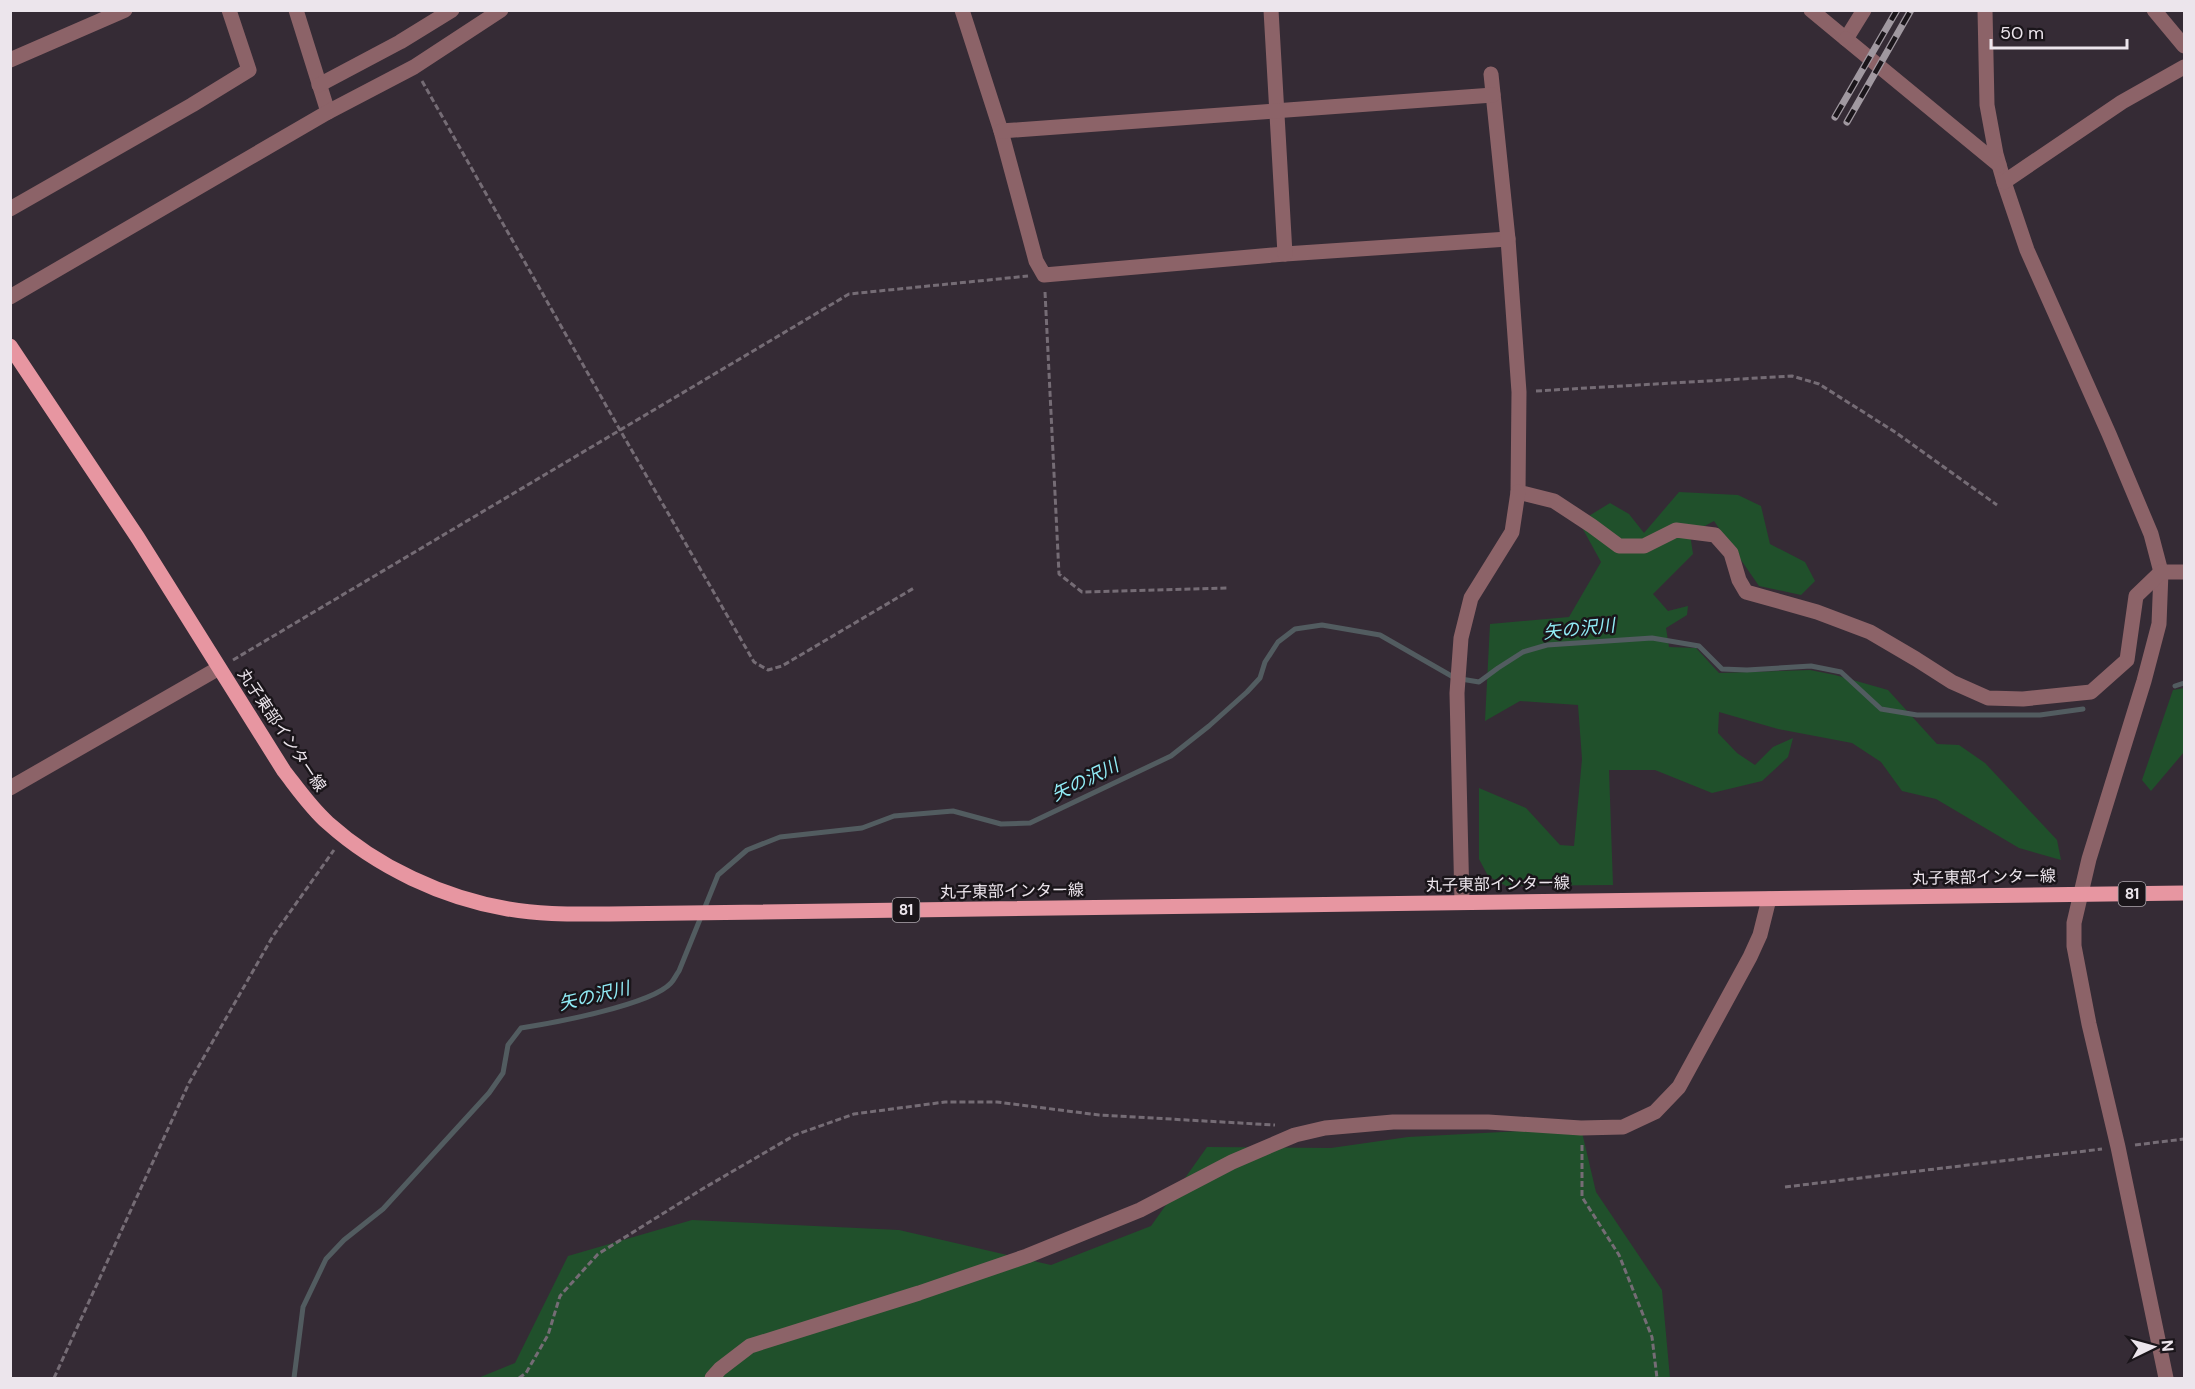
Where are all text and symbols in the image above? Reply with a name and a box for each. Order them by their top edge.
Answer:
scale bar [1991,12,2128,50]
text: 50 m [2000,21,2044,45]
water label: 矢の沢川 [1542,613,1618,645]
street label: 丸子東部インター線 [233,664,331,796]
water label: 矢の沢川 [1047,753,1124,807]
street label: 丸子東部インター線 [1912,865,2056,889]
street label: 丸子東部インター線 [1426,872,1570,896]
street label: 丸子東部インター線 [940,879,1084,903]
road number: 81 [2118,882,2146,906]
road number: 81 [892,898,920,922]
water label: 矢の沢川 [556,976,634,1016]
north arrow [2123,1317,2183,1377]
text: N [2156,1339,2178,1352]

